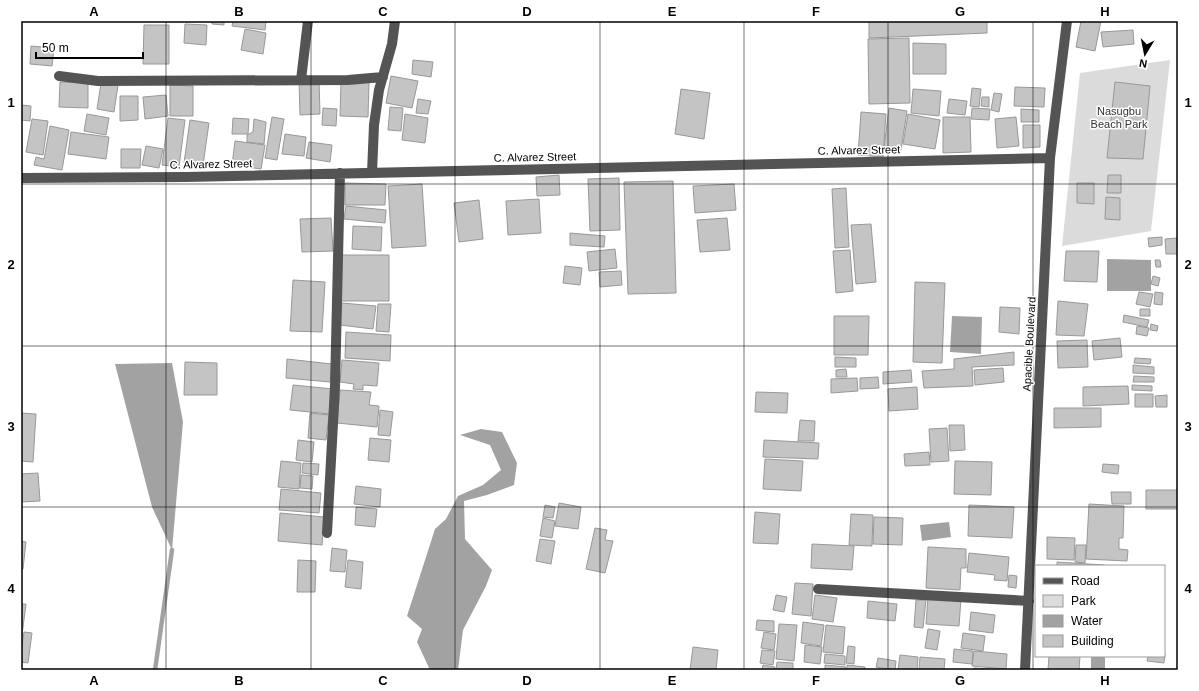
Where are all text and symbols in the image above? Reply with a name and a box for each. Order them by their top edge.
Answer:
text: A [89,4,99,19]
text: B [234,4,244,19]
text: C [378,4,388,19]
text: D [522,4,532,19]
text: E [668,4,677,19]
text: F [812,4,820,19]
text: G [955,4,965,19]
text: H [1100,4,1110,19]
scale bar [36,34,143,60]
north arrow [1125,34,1165,74]
text: 50 m [42,41,69,55]
text: N [1138,57,1148,70]
text: 1 [7,95,15,110]
text: 1 [1184,95,1192,110]
park label: Nasugbu Beach Park [1091,105,1148,130]
street label: C. Alvarez Street [818,143,900,157]
street label: C. Alvarez Street [494,150,576,164]
street label: C. Alvarez Street [170,157,252,171]
text: 2 [7,257,15,272]
text: 2 [1184,257,1192,272]
street label: Apacible Boulevard [1021,296,1037,392]
text: 3 [7,419,15,434]
text: 3 [1184,419,1192,434]
legend [1035,565,1165,657]
text: Road [1071,574,1100,588]
text: 4 [7,581,15,596]
text: 4 [1184,581,1192,596]
text: Park [1071,594,1097,608]
text: Water [1071,614,1103,628]
text: Building [1071,634,1114,648]
text: A [89,673,99,688]
text: B [234,673,244,688]
text: C [378,673,388,688]
text: D [522,673,532,688]
text: E [668,673,677,688]
text: F [812,673,820,688]
text: G [955,673,965,688]
text: H [1100,673,1110,688]

